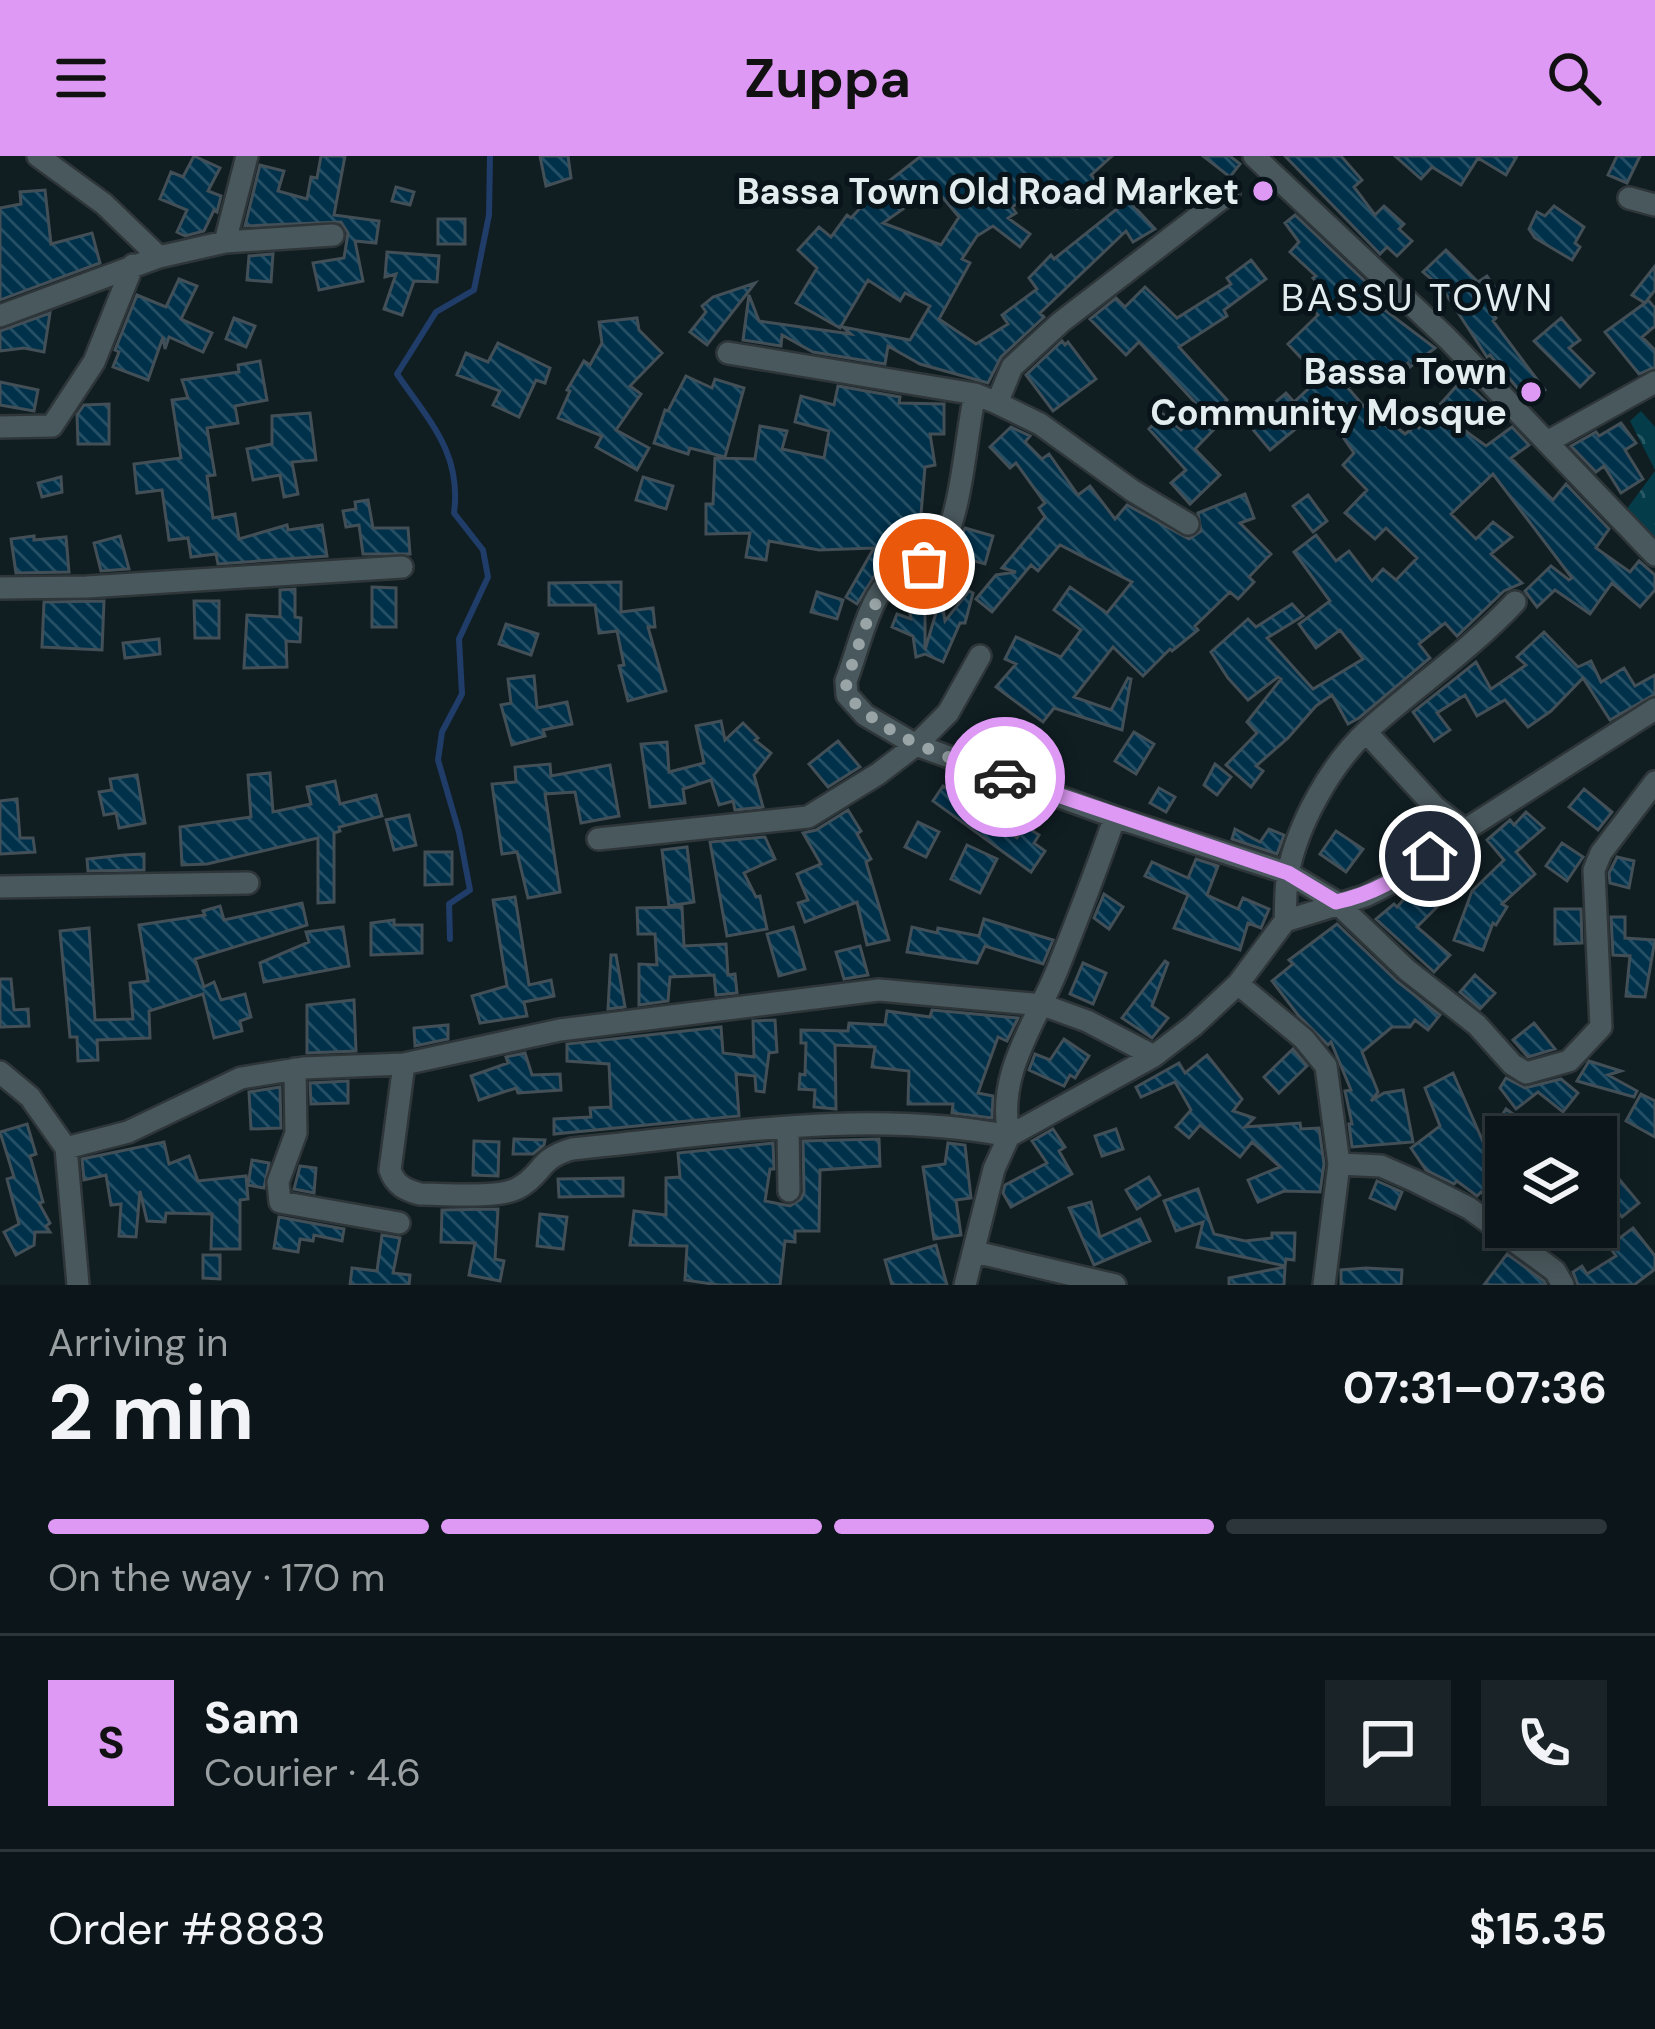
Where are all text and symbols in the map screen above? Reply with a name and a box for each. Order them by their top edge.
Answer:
text: Zuppa [744,43,911,114]
icon: menu [48,45,114,111]
icon: search [1541,45,1607,111]
place label: Bassa Town Old Road Market [737,168,1239,215]
marker: Bassa Town Old Road Market [1250,178,1276,204]
district label: BASSU TOWN [1281,272,1555,323]
place label: Bassa Town Community Mosque [1150,348,1507,436]
marker: Bassa Town Community Mosque [1518,379,1544,405]
pin [873,513,975,615]
icon: bag [891,531,957,597]
courier [945,717,1065,837]
icon: car [972,744,1038,810]
pin [1379,805,1481,907]
icon: home [1397,823,1463,889]
map controls [1485,1116,1617,1248]
button: layers [1485,1116,1617,1248]
text: Arriving in [48,1317,228,1368]
text: 07:31–07:36 [1343,1358,1607,1417]
text: 2 min [48,1362,254,1463]
text: On the way · 170 m [48,1552,385,1603]
button: chat [1325,1680,1451,1806]
button: phone [1481,1680,1607,1806]
text: Sam [204,1688,300,1747]
text: S [97,1713,125,1772]
text: Courier · 4.6 [204,1747,421,1798]
text: Order #8883 [48,1899,326,1958]
text: $15.35 [1469,1899,1607,1958]

